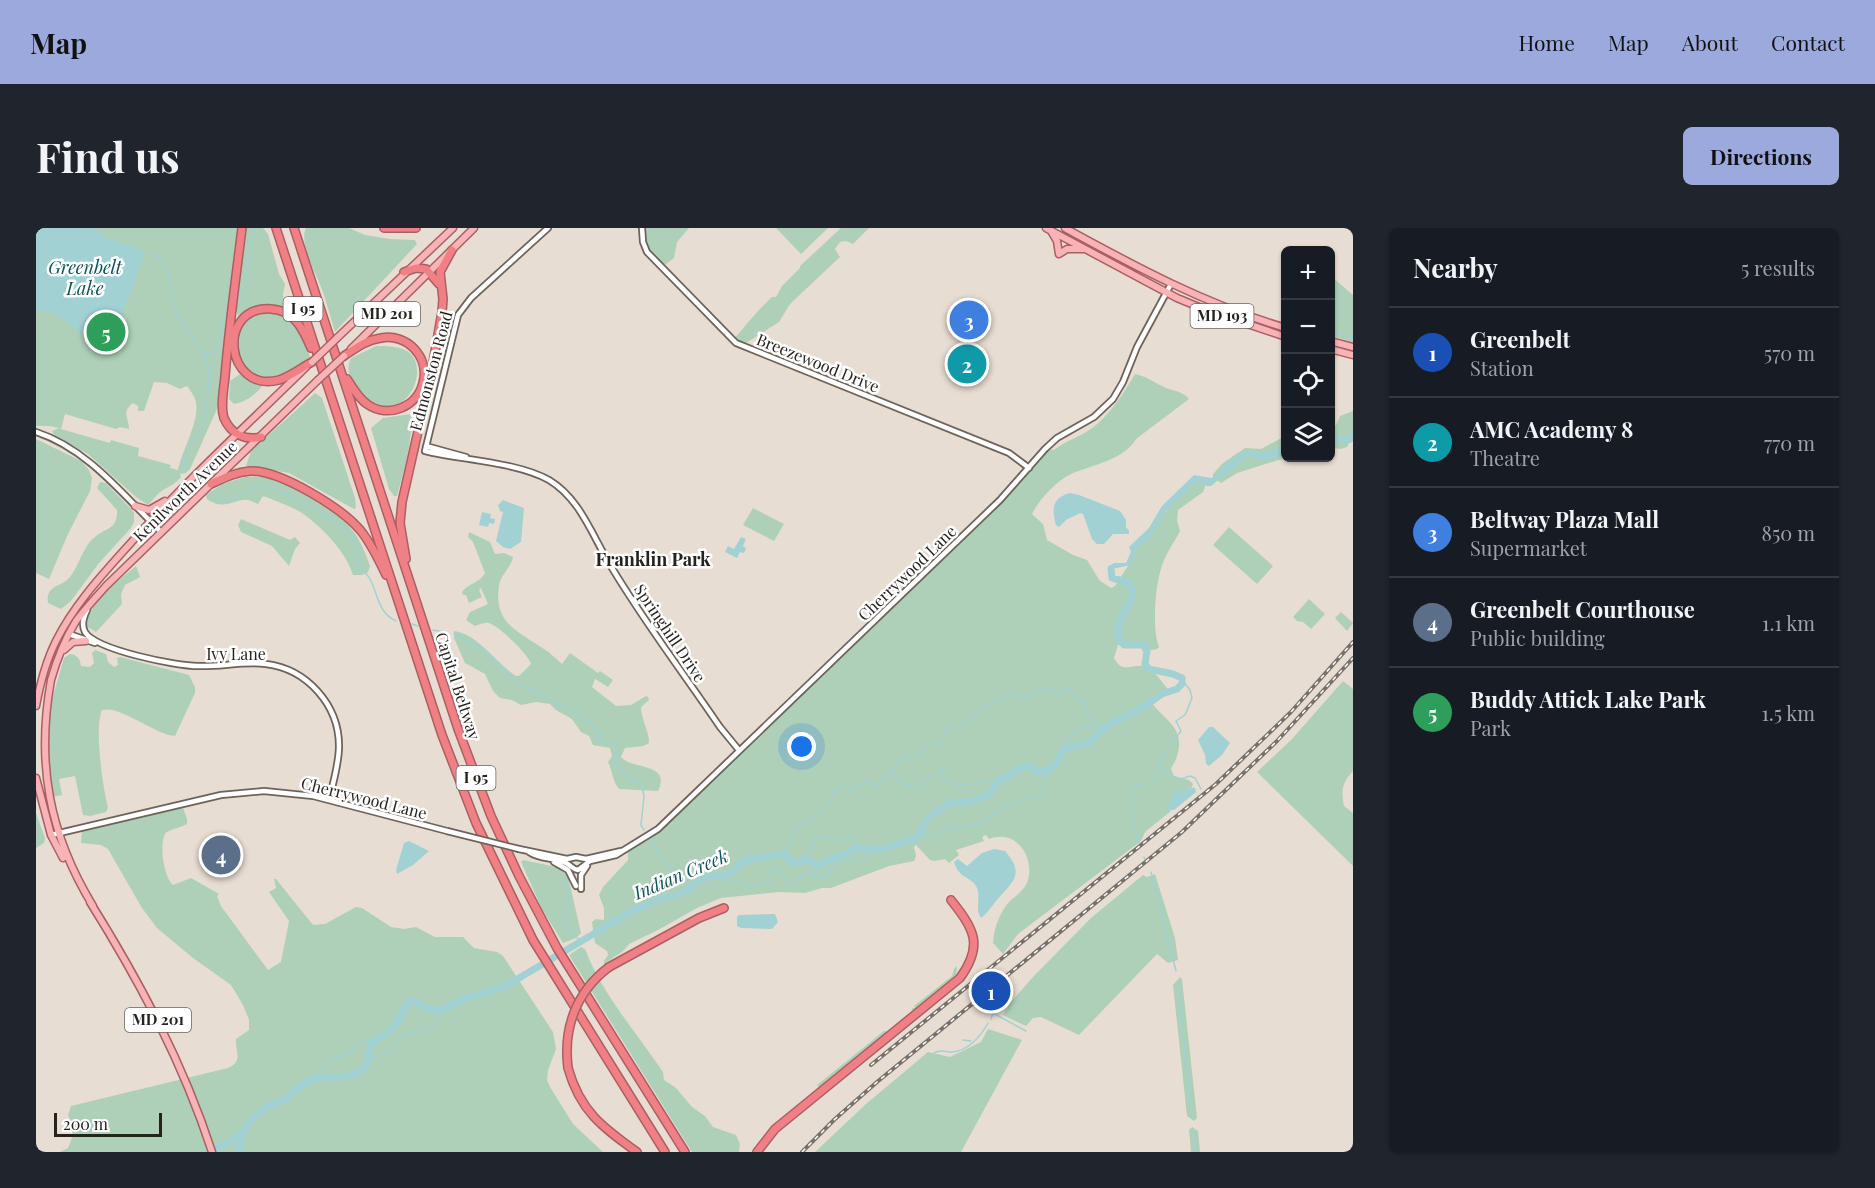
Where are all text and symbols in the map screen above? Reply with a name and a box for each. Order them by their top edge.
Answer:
text: Map [30,24,87,61]
text: Home [1519,28,1575,56]
text: Map [1608,28,1649,56]
text: About [1682,28,1738,56]
text: Contact [1771,28,1845,56]
button: Directions [1683,127,1839,185]
text: Find us [36,128,180,184]
map controls [1281,246,1335,462]
button: + [1281,246,1335,300]
text: Nearby [1413,250,1498,285]
text: 5 results [1741,254,1815,281]
water label: Greenbelt Lake [48,255,123,300]
road number: I 95 [284,297,322,321]
pin: 3 [950,298,988,343]
button: − [1281,300,1335,354]
road number: MD 201 [354,302,420,326]
road number: MD 193 [1190,304,1254,328]
street label: Edmonston Road [404,309,457,433]
pin: 5 [86,310,126,354]
text: Greenbelt [1470,324,1570,354]
street label: Breezewood Drive [754,328,883,397]
text: 1 [1429,339,1436,366]
text: 570 m [1764,339,1815,366]
pin: 2 [948,342,986,386]
button: locate [1281,354,1335,408]
text: Station [1470,354,1534,381]
button: layers [1281,408,1335,462]
text: AMC Academy 8 [1470,414,1633,444]
text: 2 [1427,429,1438,456]
text: 770 m [1764,429,1815,456]
street label: Kenilworth Avenue [128,436,241,546]
text: Theatre [1470,444,1540,471]
text: Beltway Plaza Mall [1470,504,1659,534]
text: 3 [1428,519,1437,546]
text: 850 m [1762,519,1815,546]
street label: Cherrywood Lane [853,520,960,625]
text: Supermarket [1470,534,1587,561]
district label: Franklin Park [595,547,711,571]
street label: Springhill Drive [630,580,711,686]
text: Greenbelt Courthouse [1470,594,1695,624]
text: 4 [1427,609,1438,636]
text: 1.1 km [1762,609,1815,636]
text: Public building [1470,624,1605,651]
street label: Capital Beltway [431,630,486,742]
street label: Ivy Lane [206,643,266,664]
text: Buddy Attick Lake Park [1470,684,1706,714]
text: 5 [1428,699,1437,726]
text: 1.5 km [1761,699,1815,726]
text: Park [1470,714,1511,741]
your location [787,732,816,761]
road number: I 95 [456,766,496,790]
street label: Cherrywood Lane [299,772,429,823]
pin: 4 [202,832,240,878]
water label: Indian Creek [629,843,731,905]
pin: 1 [972,968,1010,1014]
road number: MD 201 [125,1008,191,1032]
scale bar [54,1110,162,1138]
text: 200 m [63,1113,108,1134]

